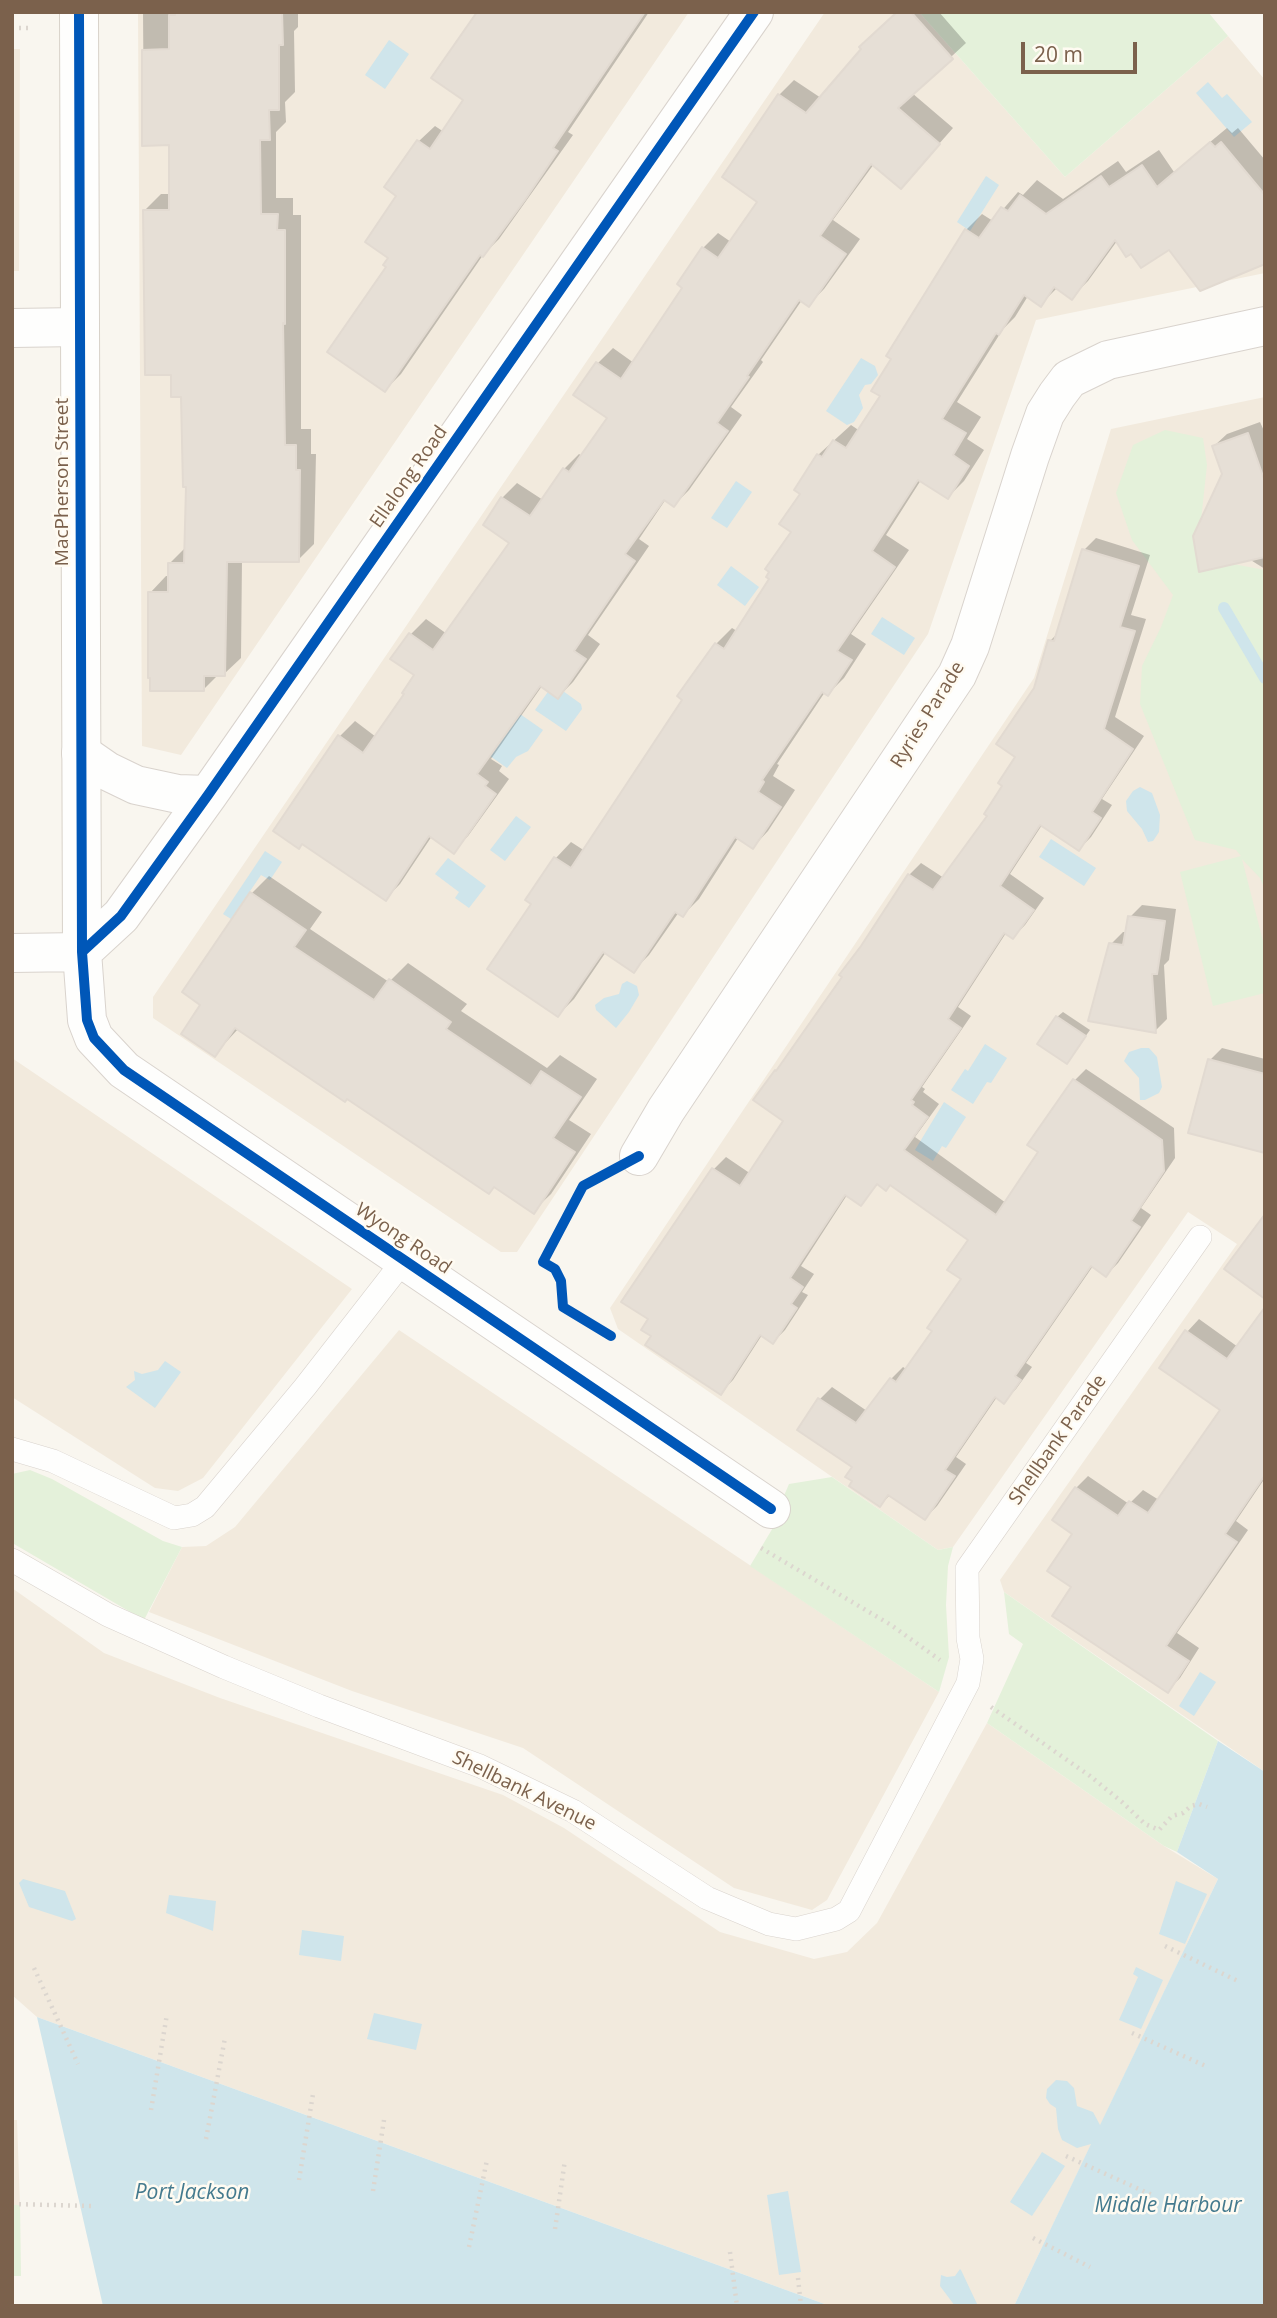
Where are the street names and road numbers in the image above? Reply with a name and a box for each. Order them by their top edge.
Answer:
street label: MacPherson Street [52,398,74,566]
street label: Ellalong Road [365,422,453,532]
street label: Ryries Parade [886,658,970,772]
street label: Wyong Road [351,1199,455,1279]
street label: Shellbank Parade [1005,1371,1111,1509]
street label: Shellbank Avenue [448,1746,600,1836]

